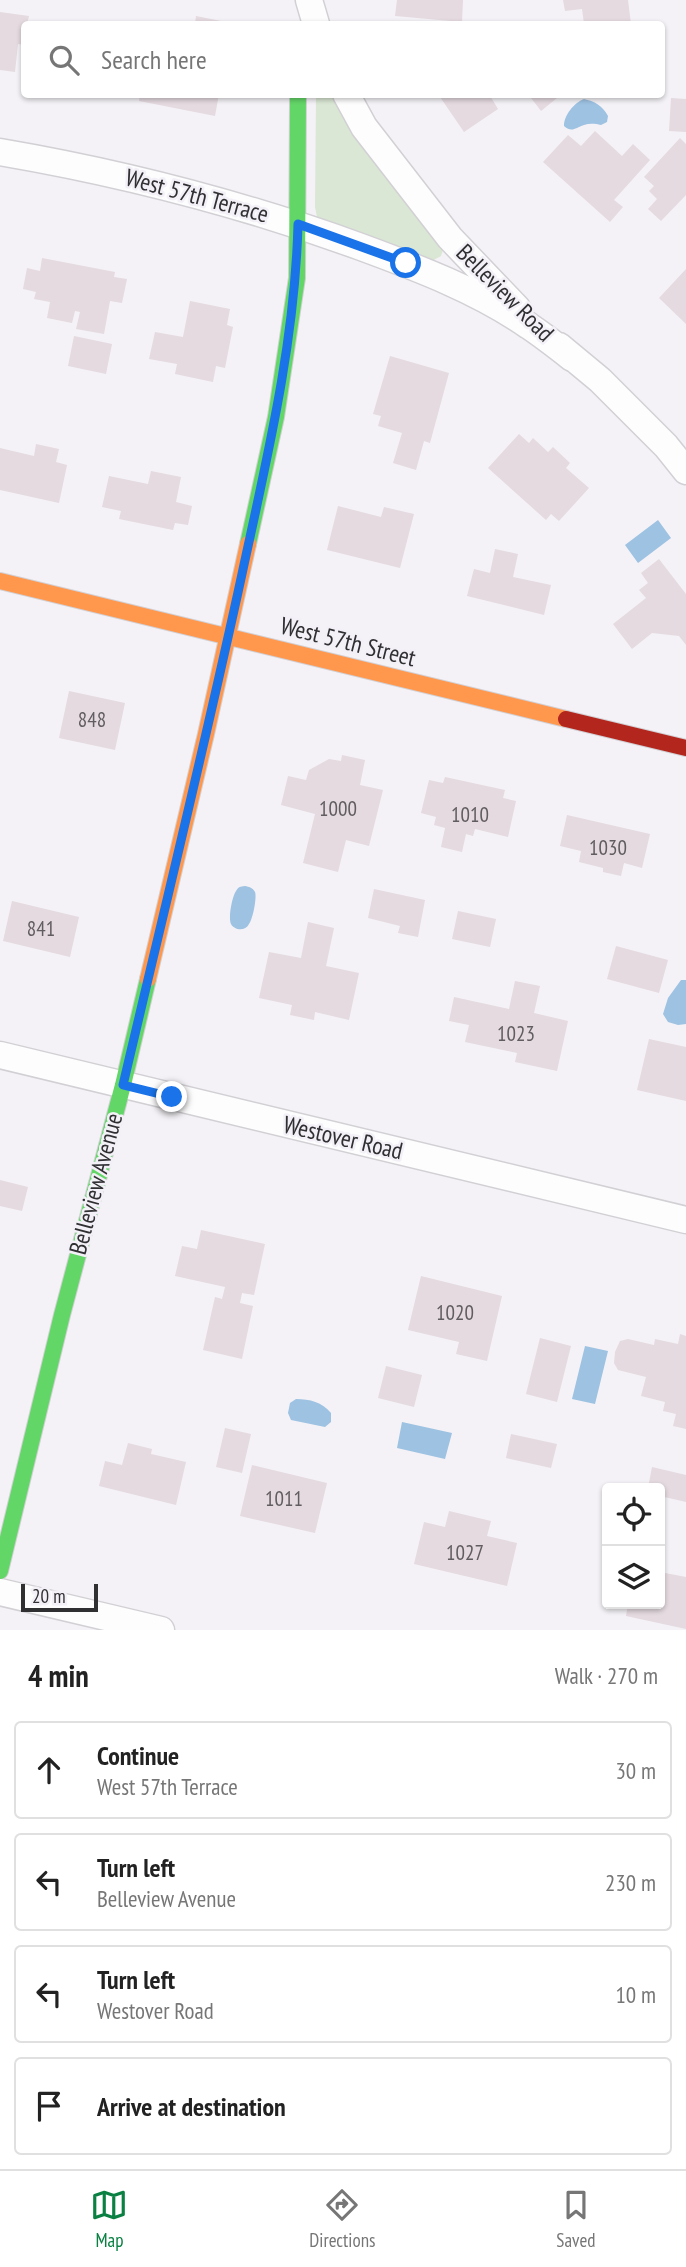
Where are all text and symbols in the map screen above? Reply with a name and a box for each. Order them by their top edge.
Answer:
search box [21,21,665,98]
icon: search [45,41,83,79]
text: Search here [101,43,207,76]
street label: West 57th Terrace [122,162,272,230]
street label: Belleview Road [450,237,561,348]
route start [390,247,421,278]
street label: West 57th Street [277,610,419,673]
house number: 848 [78,706,106,733]
house number: 1000 [319,795,357,822]
house number: 1010 [451,801,489,828]
house number: 1030 [589,834,627,861]
house number: 841 [27,915,55,942]
house number: 1023 [497,1020,535,1047]
route end [156,1081,187,1112]
street label: Westover Road [280,1109,406,1166]
street label: Belleview Avenue [62,1110,129,1258]
house number: 1020 [436,1299,474,1326]
map controls [602,1483,665,1609]
button: locate [602,1483,665,1546]
house number: 1011 [265,1485,303,1512]
house number: 1027 [446,1539,484,1566]
button: layers [602,1546,665,1609]
scale bar [21,1581,98,1613]
text: 20 m [32,1584,66,1608]
text: 4 min [28,1656,89,1695]
text: Walk · 270 m [555,1661,658,1690]
text: Continue [97,1739,179,1772]
icon: ahead [30,1751,68,1789]
text: 30 m [615,1756,656,1785]
text: West 57th Terrace [97,1772,238,1801]
text: Turn left [97,1851,175,1884]
icon: left [30,1863,68,1901]
text: 230 m [605,1868,656,1897]
text: Belleview Avenue [97,1884,236,1913]
text: Turn left [97,1963,175,1996]
icon: left [30,1975,68,2013]
text: 10 m [615,1980,656,2009]
text: Westover Road [97,1996,214,2025]
icon: arrive [30,2087,68,2125]
text: Arrive at destination [97,2090,286,2123]
tab: Map [90,2186,128,2252]
tab: Directions [309,2186,375,2252]
tab: Saved [556,2186,596,2252]

